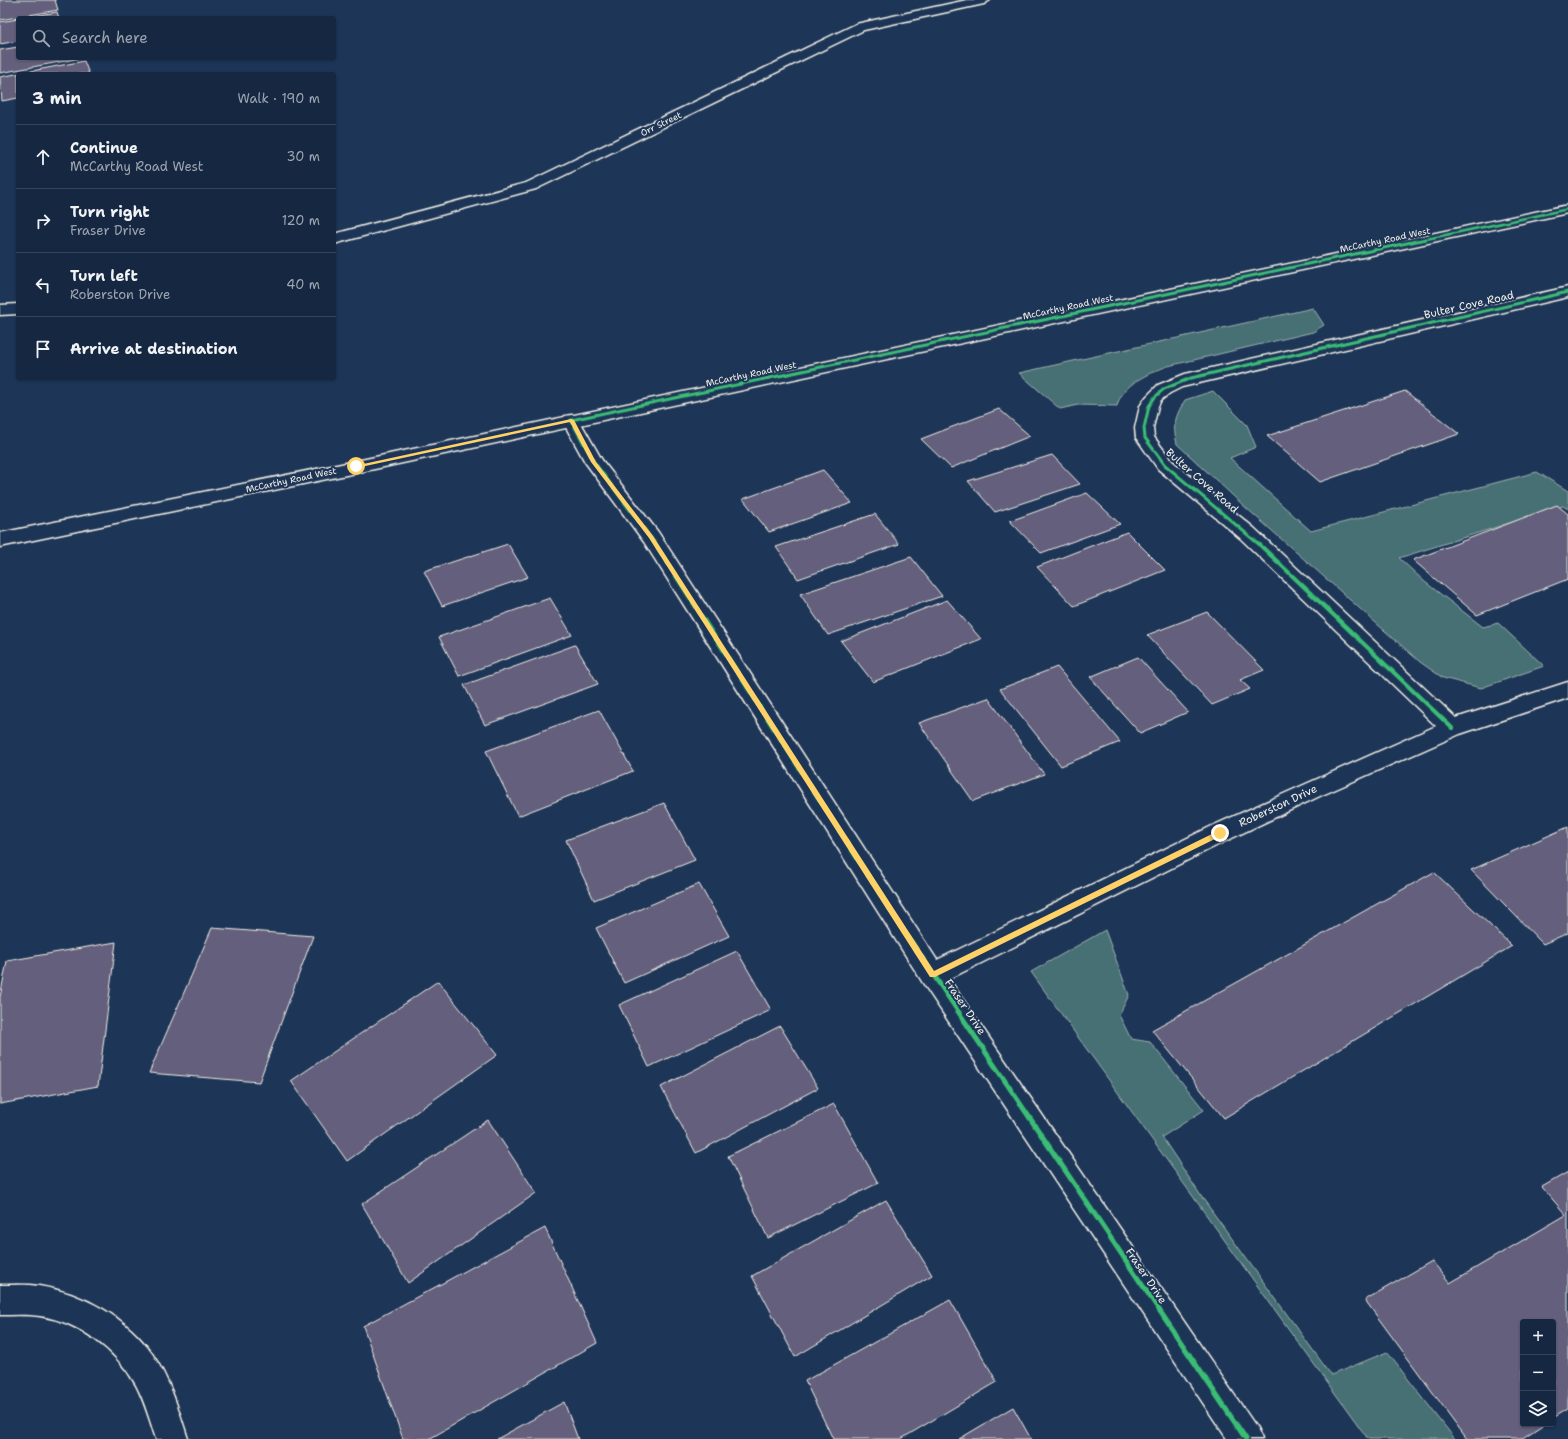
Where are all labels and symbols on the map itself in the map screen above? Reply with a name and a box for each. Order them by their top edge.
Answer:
street label: Orr Street [639,109,684,139]
street label: McCarthy Road West [1339,225,1432,255]
street label: Bulter Cove Road [1423,287,1515,323]
street label: McCarthy Road West [1022,292,1115,322]
street label: McCarthy Road West [705,359,798,389]
street label: Bulter Cove Road [1162,445,1242,517]
route start [347,457,365,475]
street label: McCarthy Road West [245,465,338,495]
street label: Roberston Drive [1236,781,1320,831]
route end [1211,824,1229,842]
street label: Fraser Drive [941,976,989,1038]
street label: Fraser Drive [1122,1245,1170,1307]

